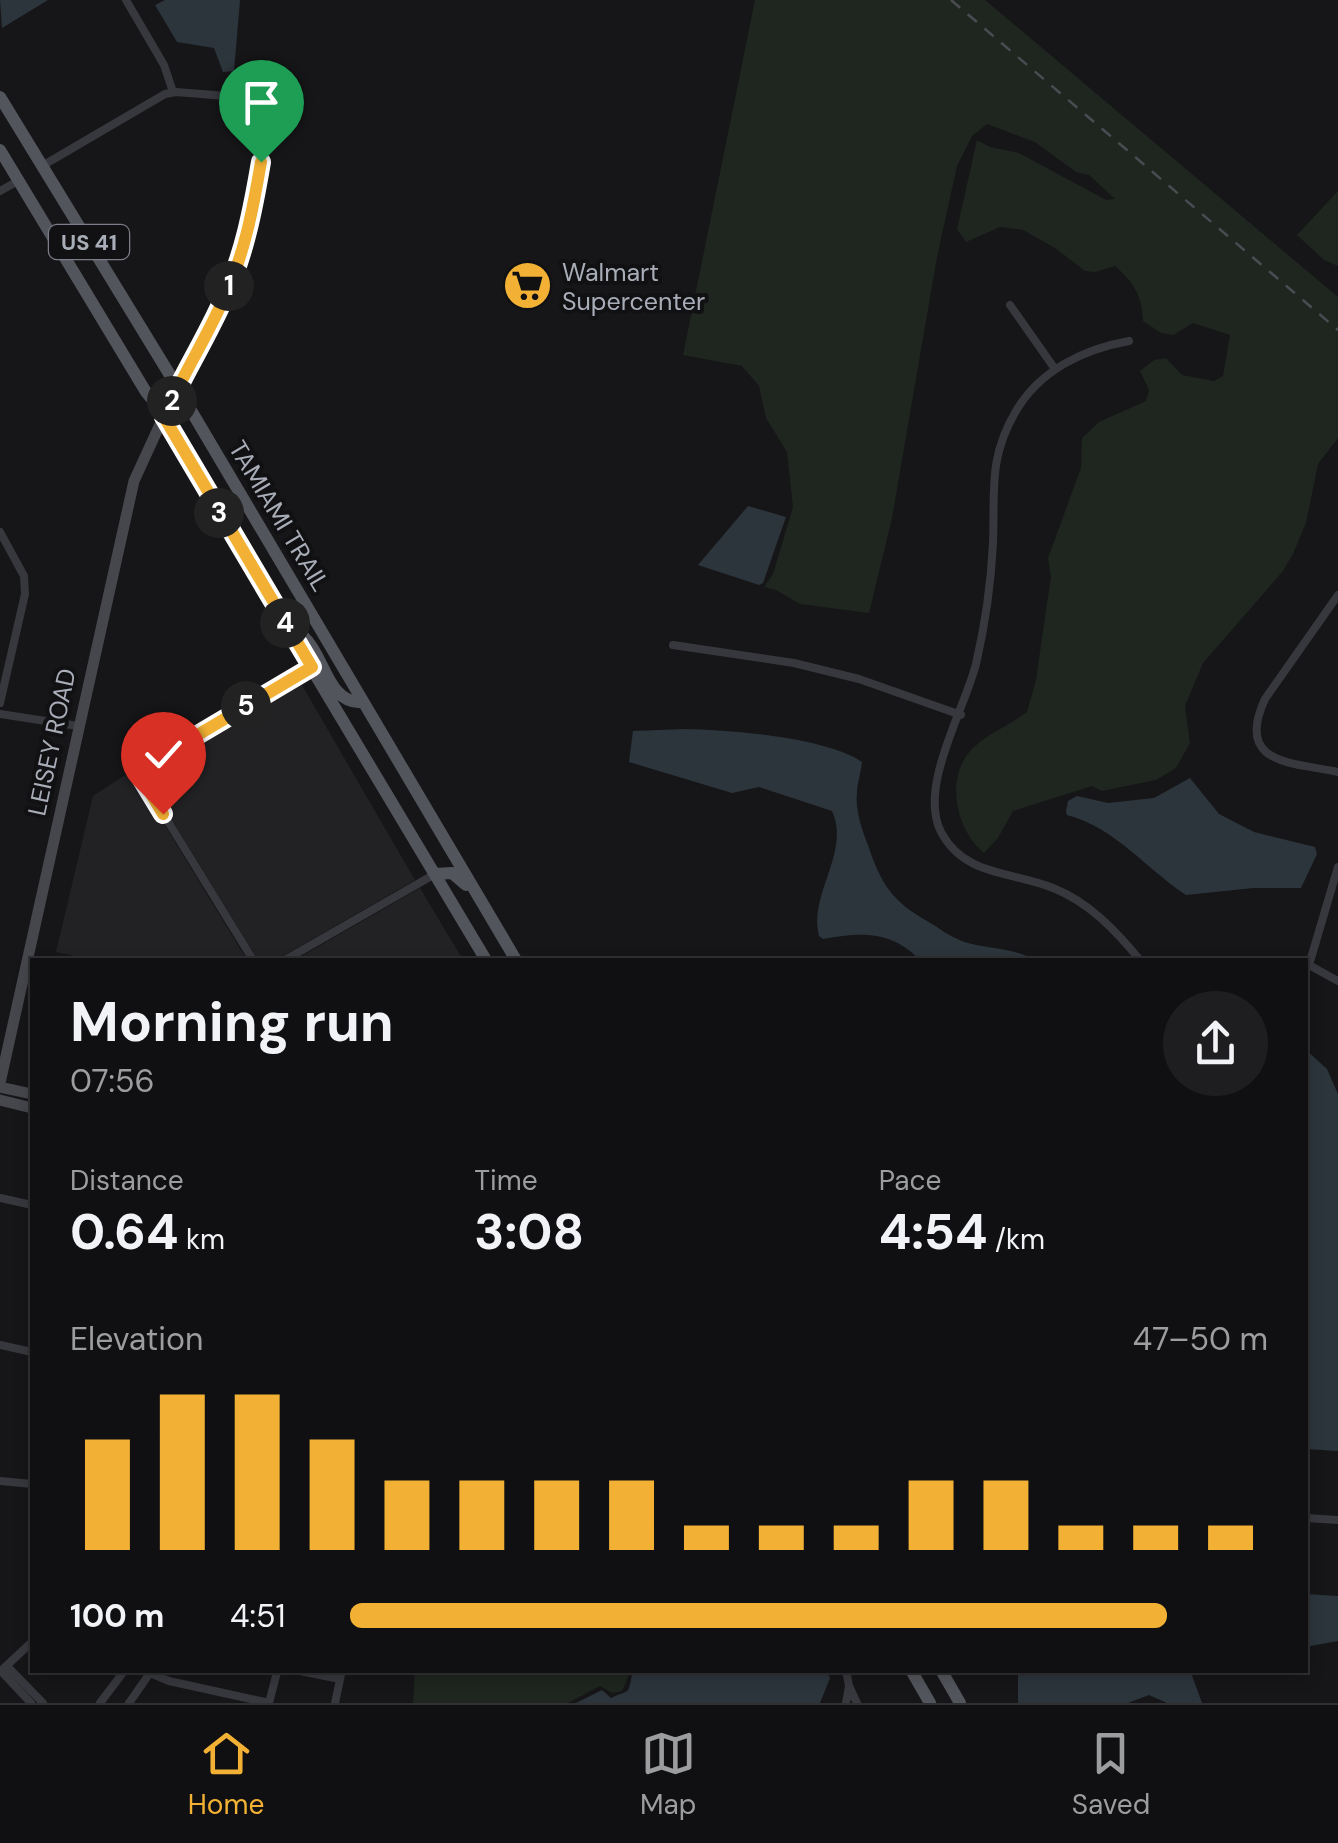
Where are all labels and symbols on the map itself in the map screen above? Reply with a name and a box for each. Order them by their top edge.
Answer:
pin [219,60,304,163]
road number: US 41 [49,225,129,259]
place label: Walmart Supercenter [562,256,705,318]
supermarket icon: Walmart Supercenter [501,260,553,312]
pin: 1 [204,261,254,311]
pin: 2 [147,376,197,426]
street label: TAMIAMI TRAIL [221,435,337,597]
pin: 3 [194,488,244,538]
pin: 4 [260,598,310,648]
street label: LEISEY ROAD [20,665,84,819]
pin: 5 [221,681,271,731]
pin [121,712,206,815]

